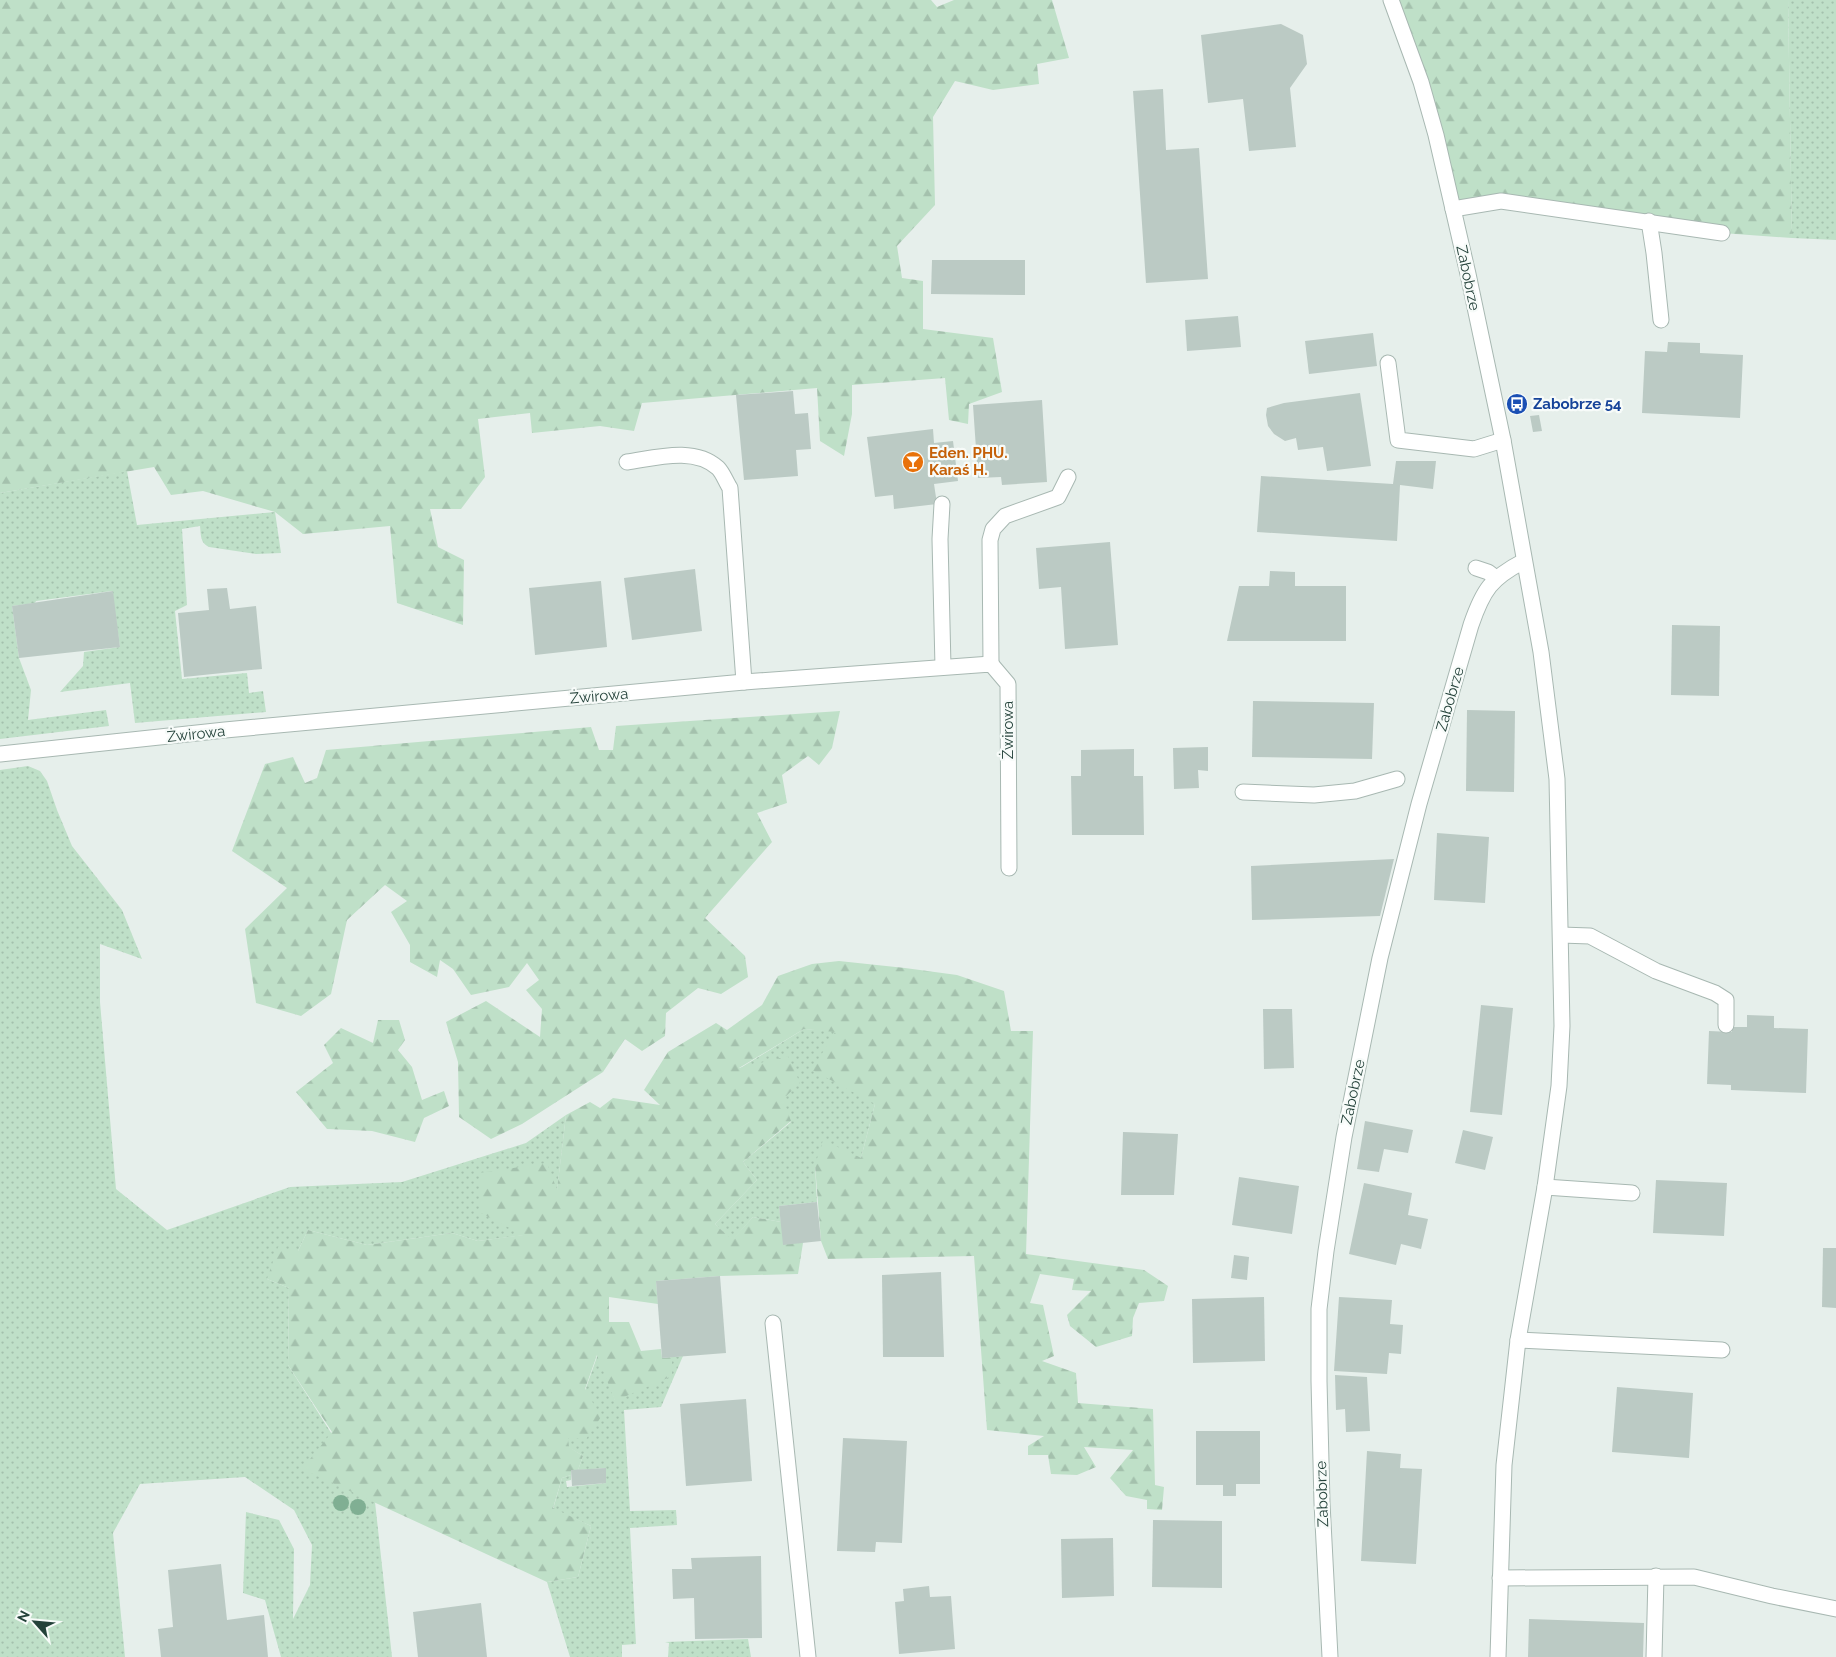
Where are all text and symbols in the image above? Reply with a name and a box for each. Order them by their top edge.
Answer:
street label: Zabobrze [1452,244,1484,313]
bus stop icon: Zabobrze 54 [1505,392,1529,416]
place label: Zabobrze 54 [1533,395,1622,413]
place label: Eden. PHU. Karaś H. [929,444,1008,479]
bar icon: Eden. PHU. Karaś H. [901,450,925,474]
street label: Zabobrze [1432,664,1468,733]
street label: Żwirowa [569,683,629,708]
street label: Żwirowa [998,701,1017,759]
street label: Żwirowa [166,721,226,746]
street label: Zabobrze [1337,1057,1369,1126]
street label: Zabobrze [1312,1460,1332,1527]
north arrow [10,1597,60,1647]
text: N [14,1608,33,1624]

